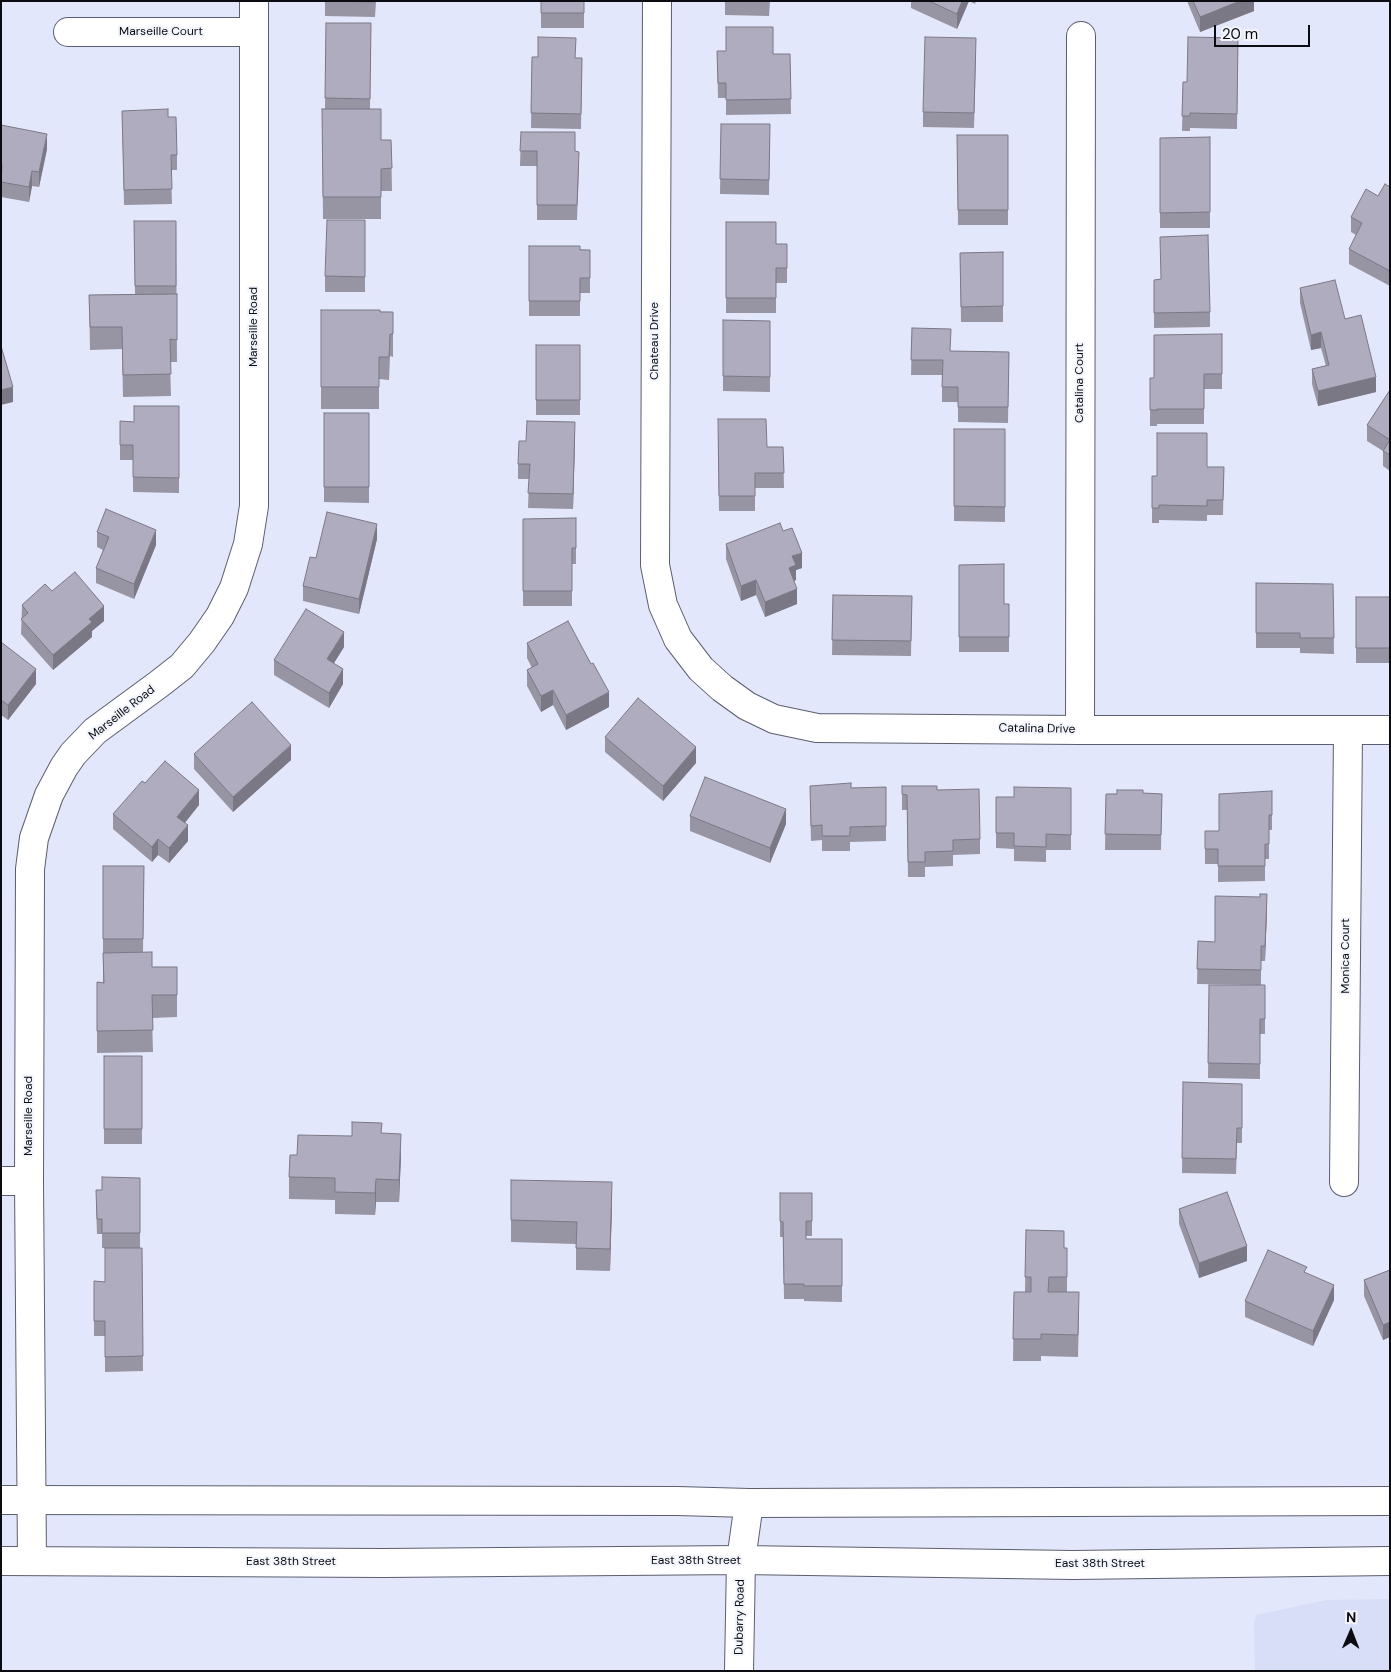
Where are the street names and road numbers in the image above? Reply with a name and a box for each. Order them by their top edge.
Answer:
street label: Marseille Court [119,25,203,39]
street label: Marseille Road [247,287,261,367]
street label: Chateau Drive [648,302,662,380]
street label: Catalina Court [1073,343,1087,423]
street label: Marseille Road [86,683,158,743]
street label: Catalina Drive [998,721,1076,737]
street label: Monica Court [1339,918,1353,994]
street label: Marseille Road [22,1076,36,1156]
street label: East 38th Street [651,1554,741,1568]
street label: East 38th Street [246,1555,336,1569]
street label: East 38th Street [1055,1557,1145,1571]
street label: Dubarry Road [732,1579,748,1655]

